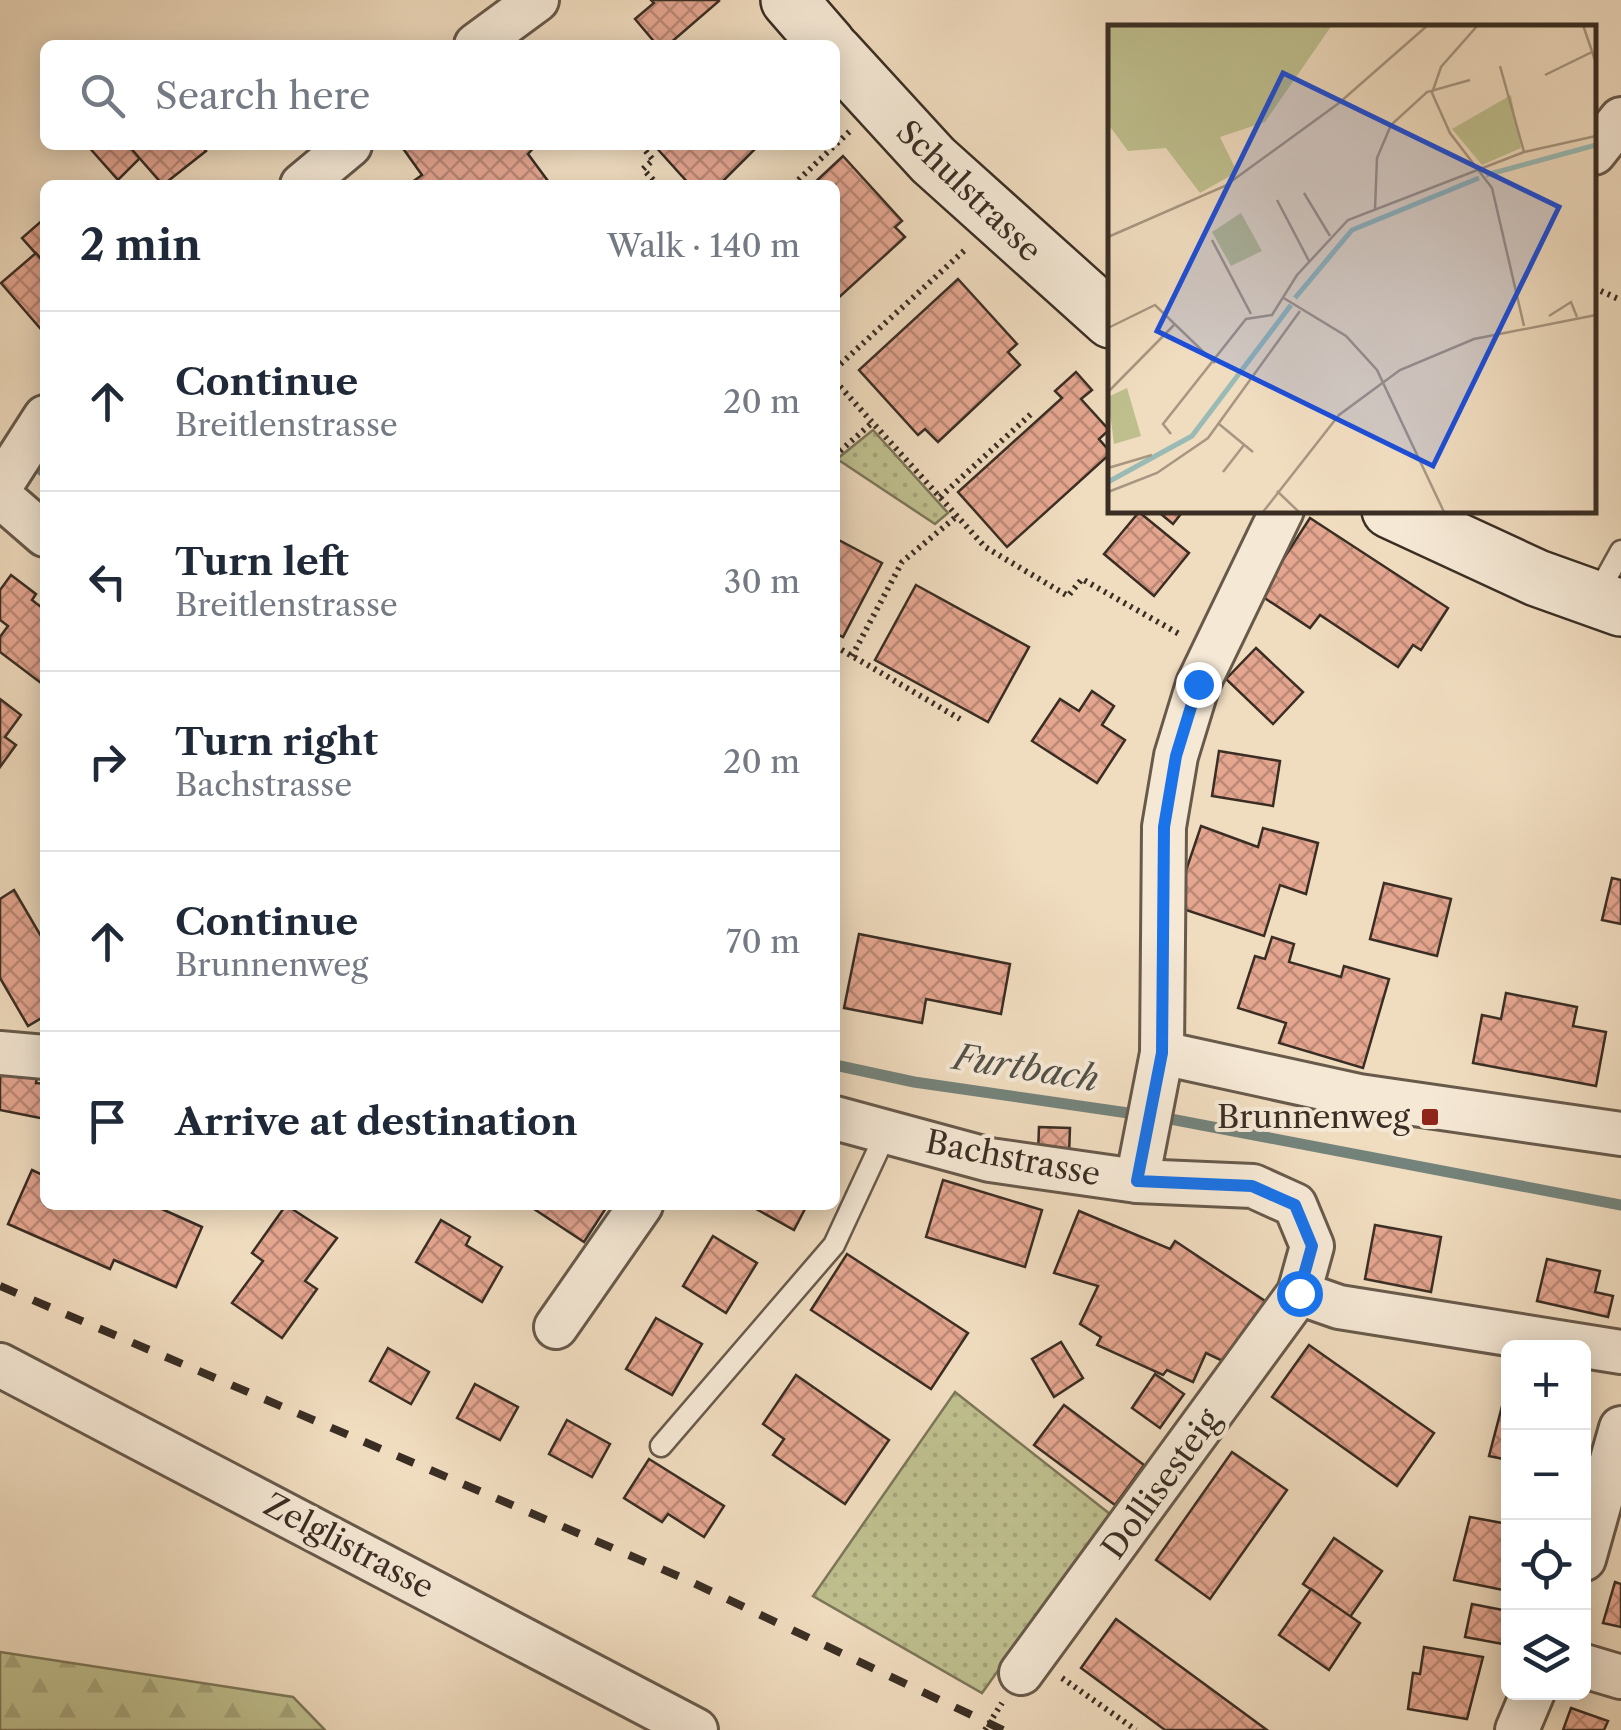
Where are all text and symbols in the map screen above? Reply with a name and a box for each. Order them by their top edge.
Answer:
inset map [1108,25,1596,512]
search box [40,40,840,150]
icon: search [75,68,130,123]
text: Search here [155,72,370,119]
street label: Schulstrasse [889,112,1050,269]
text: 2 min [80,219,201,271]
text: Walk · 140 m [607,226,800,265]
text: Continue [175,358,358,405]
icon: ahead [80,374,135,429]
text: 20 m [723,382,800,421]
text: Breitlenstrasse [175,405,398,444]
text: Turn left [175,538,349,585]
icon: left [80,554,135,609]
text: 30 m [724,562,800,601]
text: Breitlenstrasse [175,585,398,624]
route end [1176,662,1222,708]
text: Turn right [175,718,378,765]
icon: right [80,734,135,789]
text: 20 m [723,742,800,781]
text: Bachstrasse [175,765,352,804]
text: Continue [175,898,358,945]
icon: ahead [80,914,135,969]
text: 70 m [726,922,800,961]
text: Brunnenweg [175,945,368,984]
water label: Furtbach [947,1034,1102,1100]
icon: arrive [80,1094,135,1149]
place label: Brunnenweg [1217,1097,1411,1136]
text: Arrive at destination [175,1098,578,1145]
marker: Brunnenweg [1419,1106,1441,1128]
street label: Bachstrasse [922,1121,1104,1194]
route start [1277,1271,1323,1317]
map controls [1501,1340,1591,1700]
button: + [1501,1340,1591,1430]
street label: Dollisesteig [1093,1400,1229,1566]
button: − [1501,1430,1591,1520]
street label: Zelglistrasse [258,1485,441,1606]
button: locate [1501,1520,1591,1610]
button: layers [1501,1610,1591,1700]

